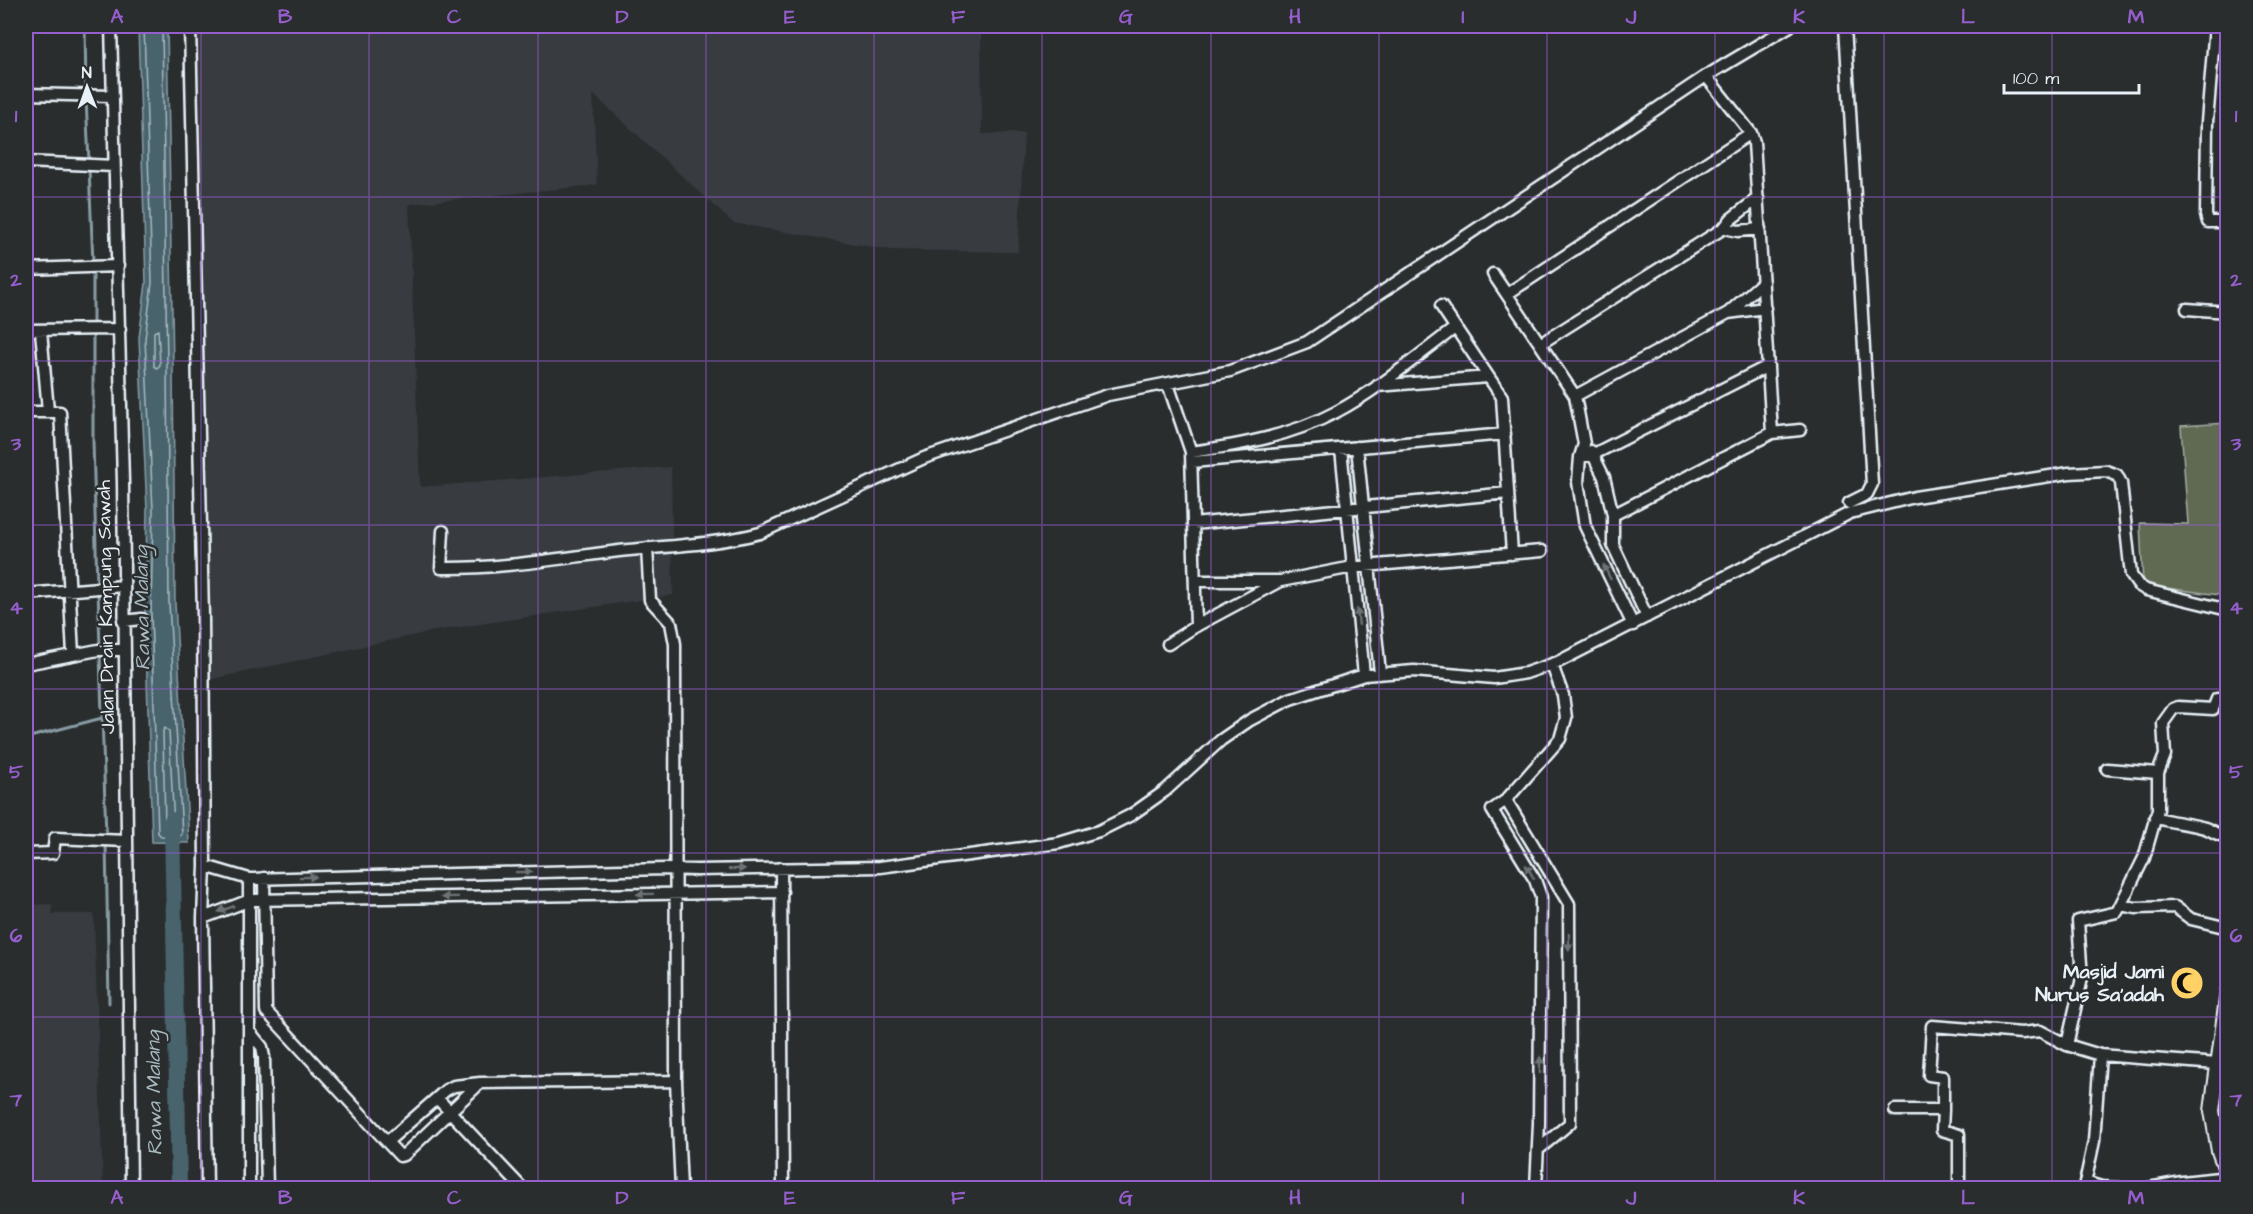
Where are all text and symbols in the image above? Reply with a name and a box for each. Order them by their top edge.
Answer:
text: A [111,3,124,31]
text: B [278,3,293,31]
text: C [447,3,462,31]
text: D [616,3,629,31]
text: E [784,3,796,31]
text: F [951,3,966,31]
text: G [1119,3,1133,31]
text: H [1289,3,1301,31]
text: I [1461,3,1465,31]
text: J [1625,3,1637,31]
text: K [1793,3,1806,31]
text: L [1961,3,1975,31]
text: M [2128,3,2145,31]
north arrow [57,57,117,117]
scale bar [2004,57,2139,95]
text: N [82,62,92,84]
text: 100 m [2013,66,2059,91]
text: 1 [15,102,18,130]
text: 1 [2235,102,2238,130]
text: 2 [9,266,22,294]
text: 2 [2229,266,2242,294]
text: 3 [10,430,22,458]
text: 3 [2230,430,2242,458]
street label: Jalan Drain Kampung Sawah [90,480,123,734]
water label: Rawa Malang [126,544,159,671]
one-way arrow [1602,564,1611,581]
text: 4 [9,594,23,622]
text: 4 [2229,594,2243,622]
one-way arrow [1353,607,1363,626]
text: 5 [9,758,24,786]
text: 5 [2229,758,2244,786]
one-way arrow [1525,864,1536,880]
one-way arrow [728,865,747,874]
one-way arrow [514,868,533,877]
one-way arrow [298,873,317,882]
one-way arrow [635,889,654,899]
one-way arrow [440,892,459,902]
one-way arrow [217,905,235,915]
text: 6 [10,922,23,950]
text: 6 [2230,922,2243,950]
one-way arrow [1564,932,1574,951]
place label: Masjid Jami Nurus Sa'adah [2035,958,2165,1009]
mosque icon: Masjid Jami Nurus Sa'adah [2169,965,2205,1001]
water label: Rawa Malang [138,1029,171,1156]
one-way arrow [1535,1055,1545,1074]
text: 7 [9,1086,23,1114]
text: 7 [2229,1086,2243,1114]
text: A [111,1184,124,1212]
text: B [278,1184,293,1212]
text: C [447,1184,462,1212]
text: D [616,1184,629,1212]
text: E [784,1184,796,1212]
text: F [951,1184,966,1212]
text: G [1119,1184,1133,1212]
text: H [1289,1184,1301,1212]
text: I [1461,1184,1465,1212]
text: J [1625,1184,1637,1212]
text: K [1793,1184,1806,1212]
text: L [1961,1184,1975,1212]
text: M [2128,1184,2145,1212]

